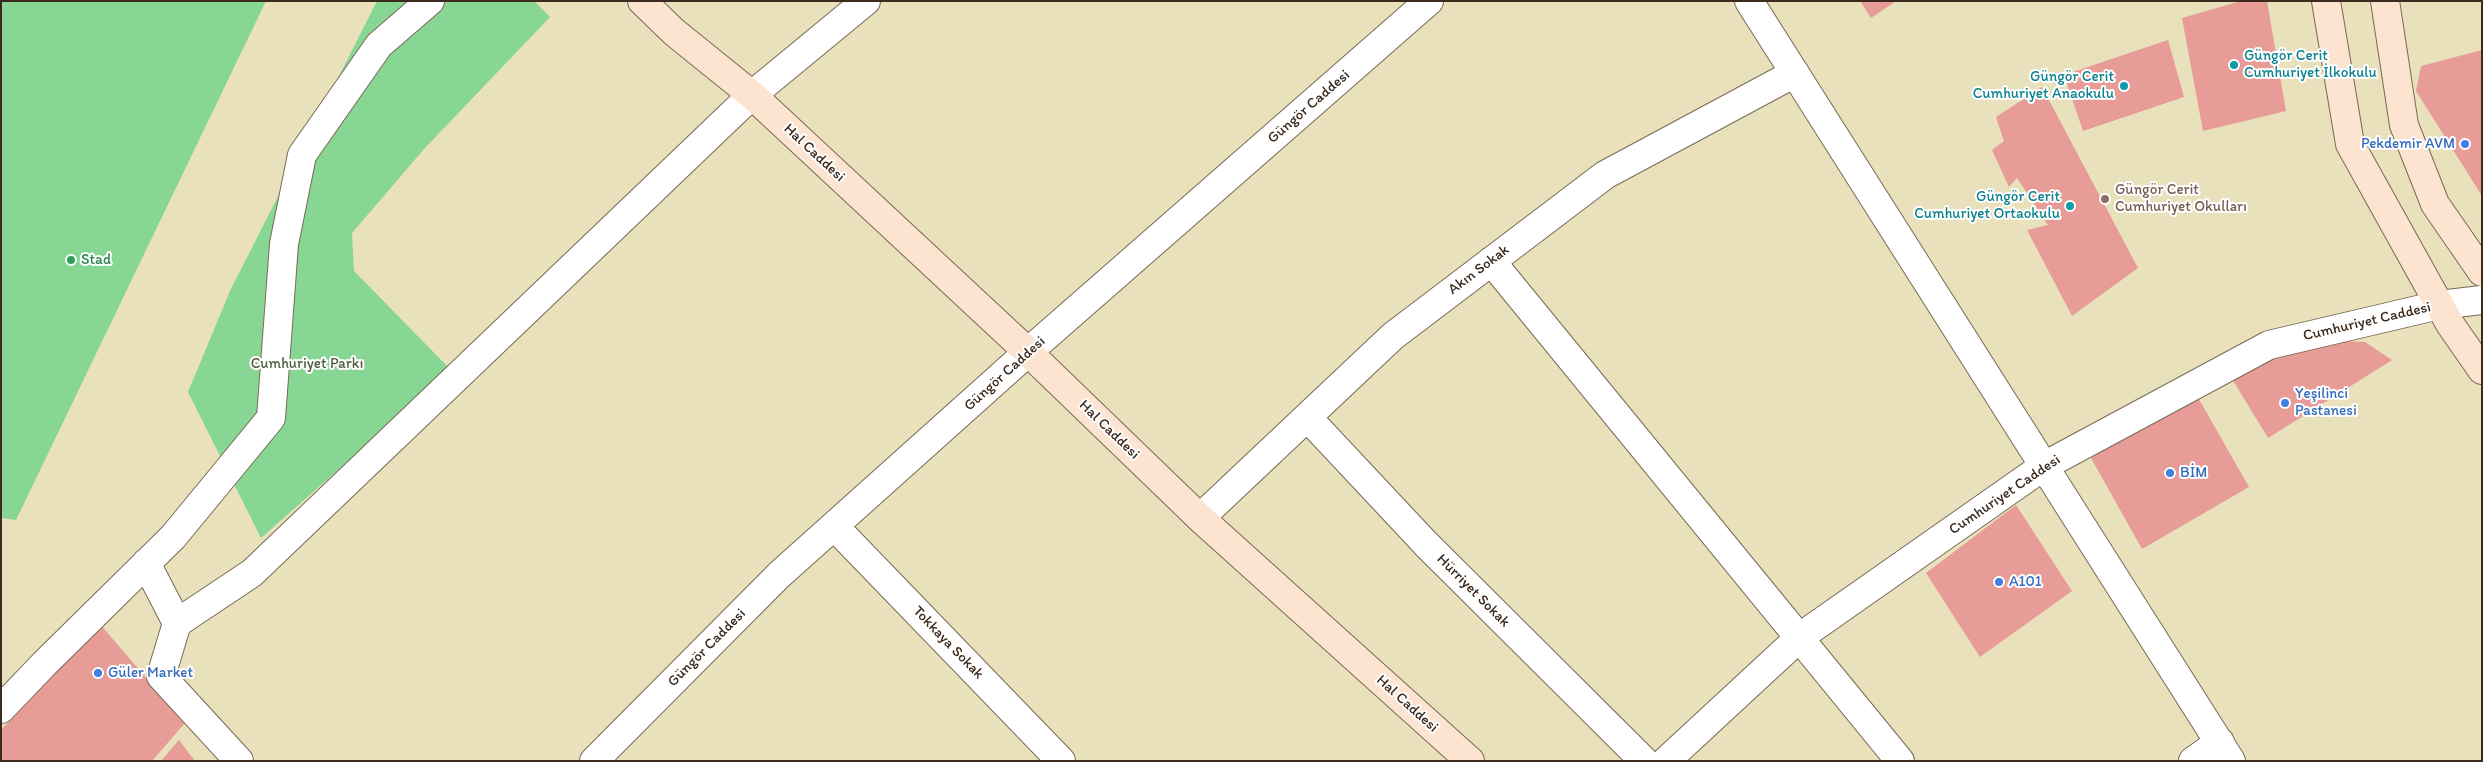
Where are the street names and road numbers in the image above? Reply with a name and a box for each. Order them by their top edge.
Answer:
street label: Güngör Caddesi [1264,66,1354,148]
street label: Hal Caddesi [780,120,848,186]
street label: Akın Sokak [1445,241,1513,299]
street label: Cumhuriyet Caddesi [2301,299,2433,345]
street label: Güngör Caddesi [961,333,1049,415]
street label: Hal Caddesi [1075,397,1143,463]
street label: Cumhuriyet Caddesi [1946,451,2064,539]
street label: Hürriyet Sokak [1433,551,1513,631]
street label: Tokkaya Sokak [909,603,987,683]
street label: Güngör Caddesi [664,605,750,691]
street label: Hal Caddesi [1372,671,1442,737]

